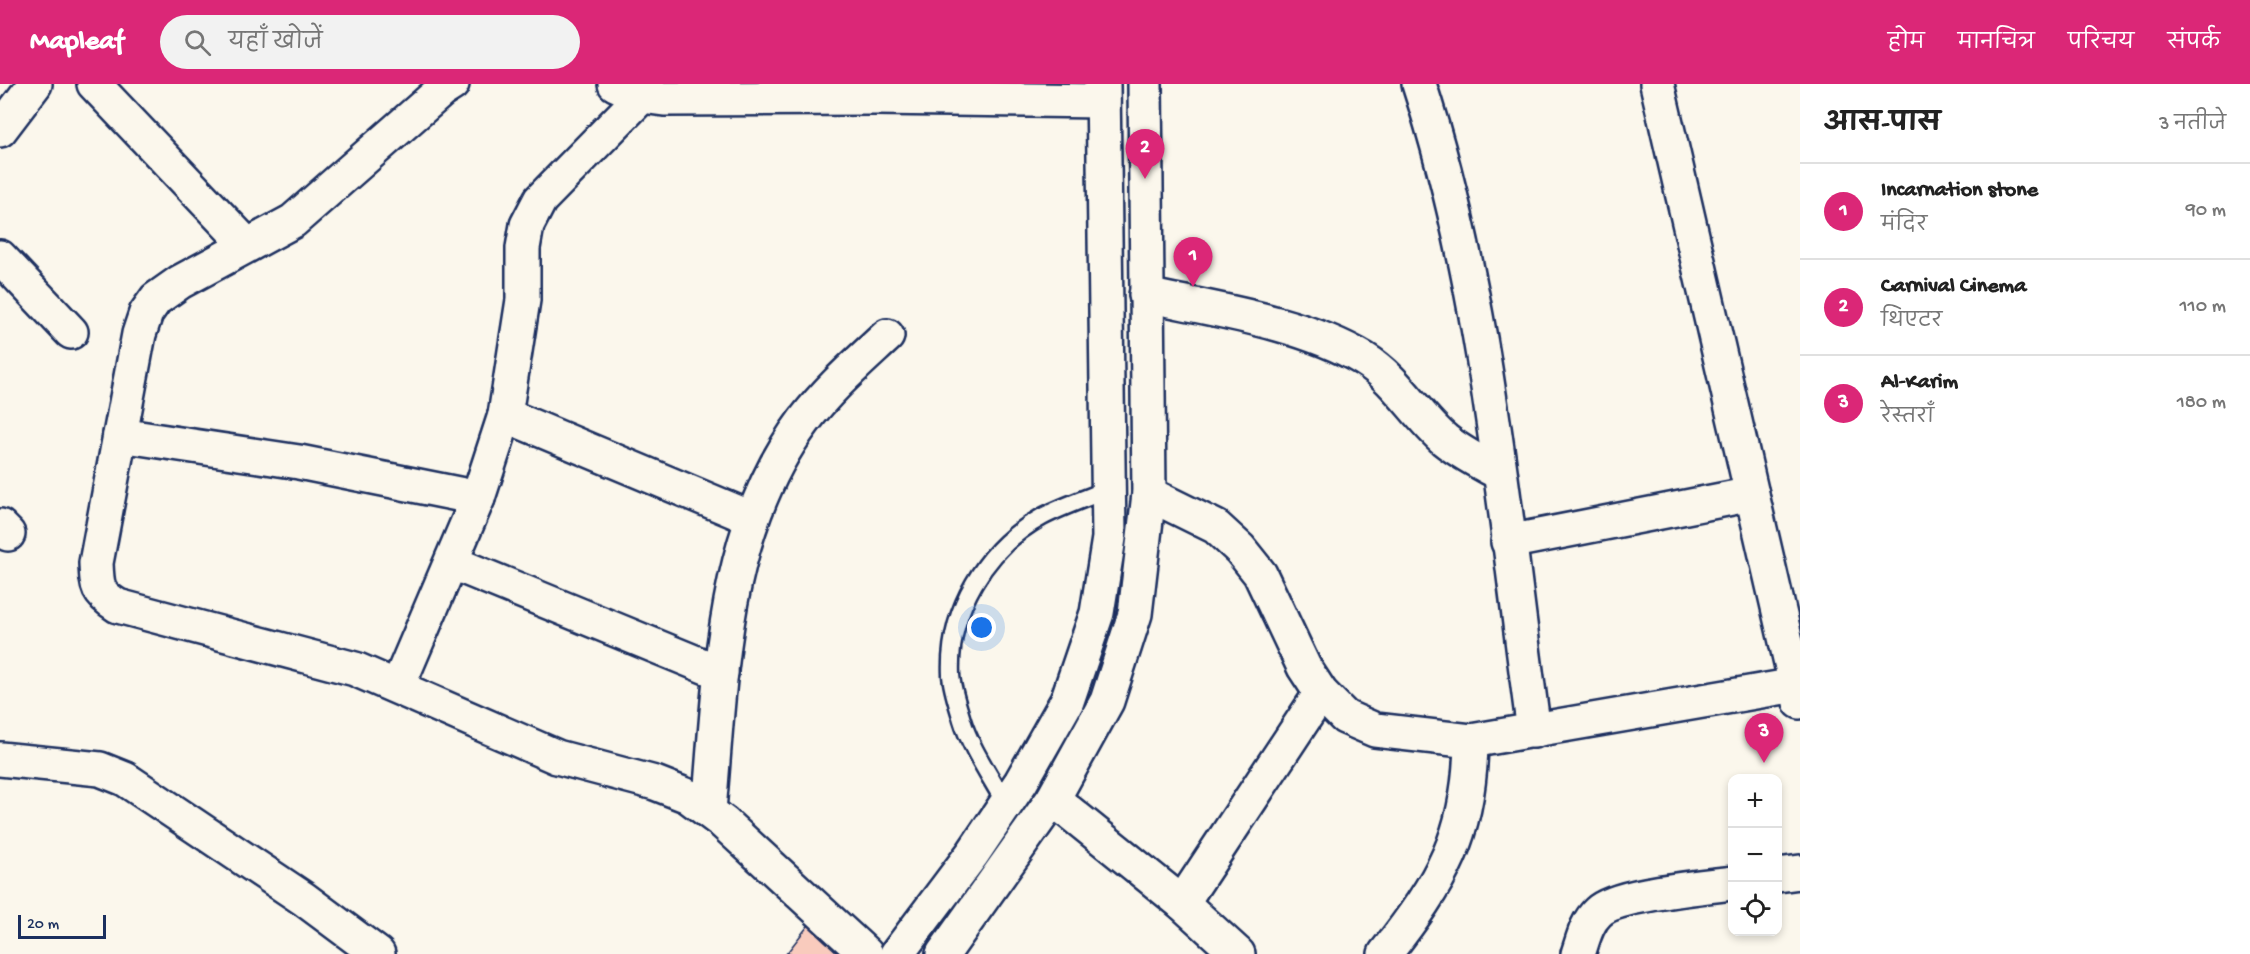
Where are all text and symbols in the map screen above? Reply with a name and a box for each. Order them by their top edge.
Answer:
search box [160,15,580,69]
text: Mapleaf [30,26,124,59]
icon: search [181,26,214,59]
text: यहाँ खोजें [229,31,323,57]
text: होम [1888,32,1925,57]
text: मानचित्र [1958,32,2035,57]
text: परिचय [2068,32,2134,57]
text: संपर्क [2167,32,2220,57]
text: आस-पास [1824,110,1941,141]
text: 3 नतीजे [2159,114,2226,137]
pin: 2 [1126,130,1164,179]
text: Incarnation stone [1881,178,2038,204]
text: 1 [1839,200,1848,223]
text: 90 m [2186,200,2226,223]
text: मंदिर [1881,215,1927,238]
pin: 1 [1174,238,1212,287]
text: Carnival Cinema [1881,274,2026,300]
text: 2 [1839,296,1848,319]
text: 110 m [2180,296,2226,319]
text: थिएटर [1881,311,1942,334]
text: Al-Karim [1881,370,1958,396]
text: 3 [1838,392,1849,415]
text: 180 m [2177,392,2226,415]
text: रेस्तराँ [1881,407,1934,430]
your location [967,613,996,642]
pin: 3 [1744,714,1784,763]
map controls [1728,774,1782,936]
button: + [1728,774,1782,828]
button: − [1728,828,1782,882]
button: locate [1728,882,1782,936]
scale bar [18,912,106,940]
text: 20 m [27,916,59,935]

